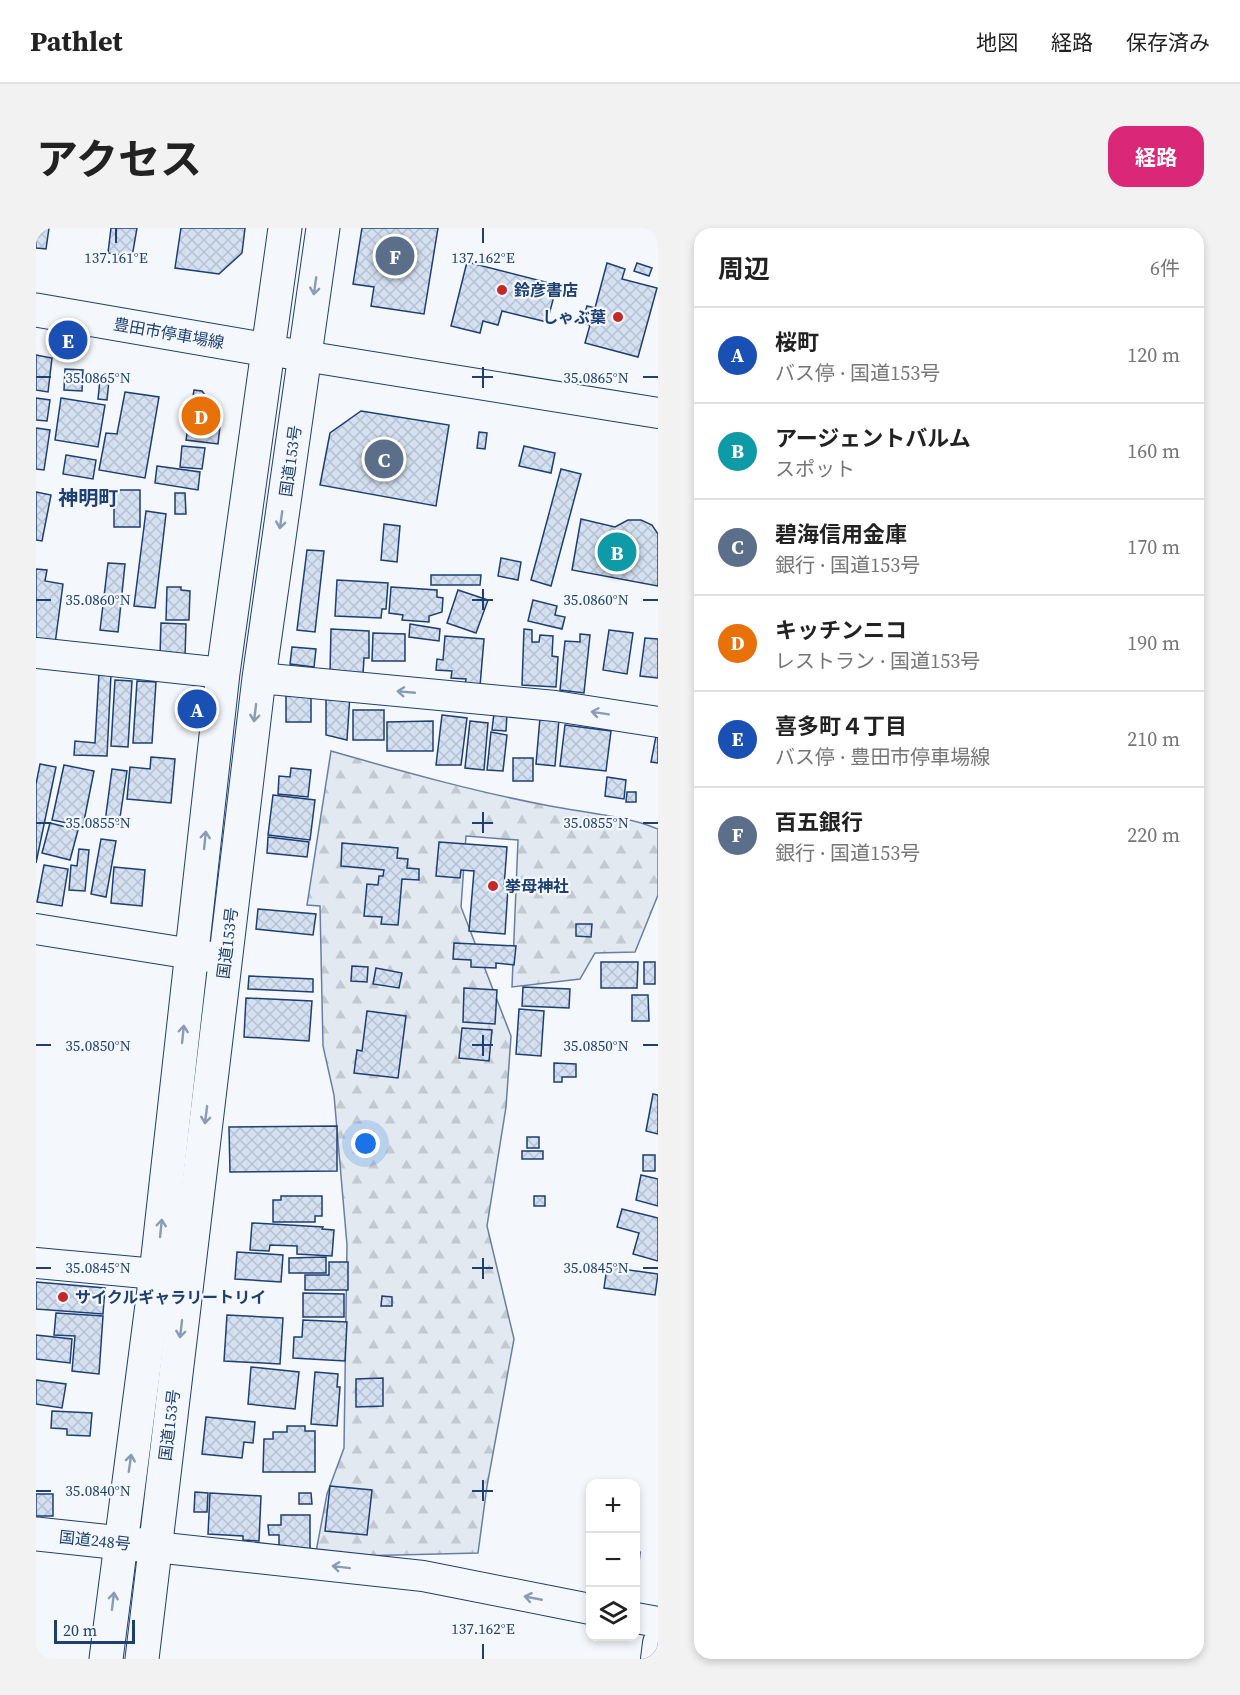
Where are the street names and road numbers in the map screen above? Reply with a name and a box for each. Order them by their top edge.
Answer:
street label: 豊田市停車場線 [112,312,226,354]
street label: 国道153号 [274,424,306,498]
street label: 国道153号 [212,906,242,980]
street label: 国道153号 [154,1388,184,1462]
street label: 国道248号 [58,1525,132,1555]

